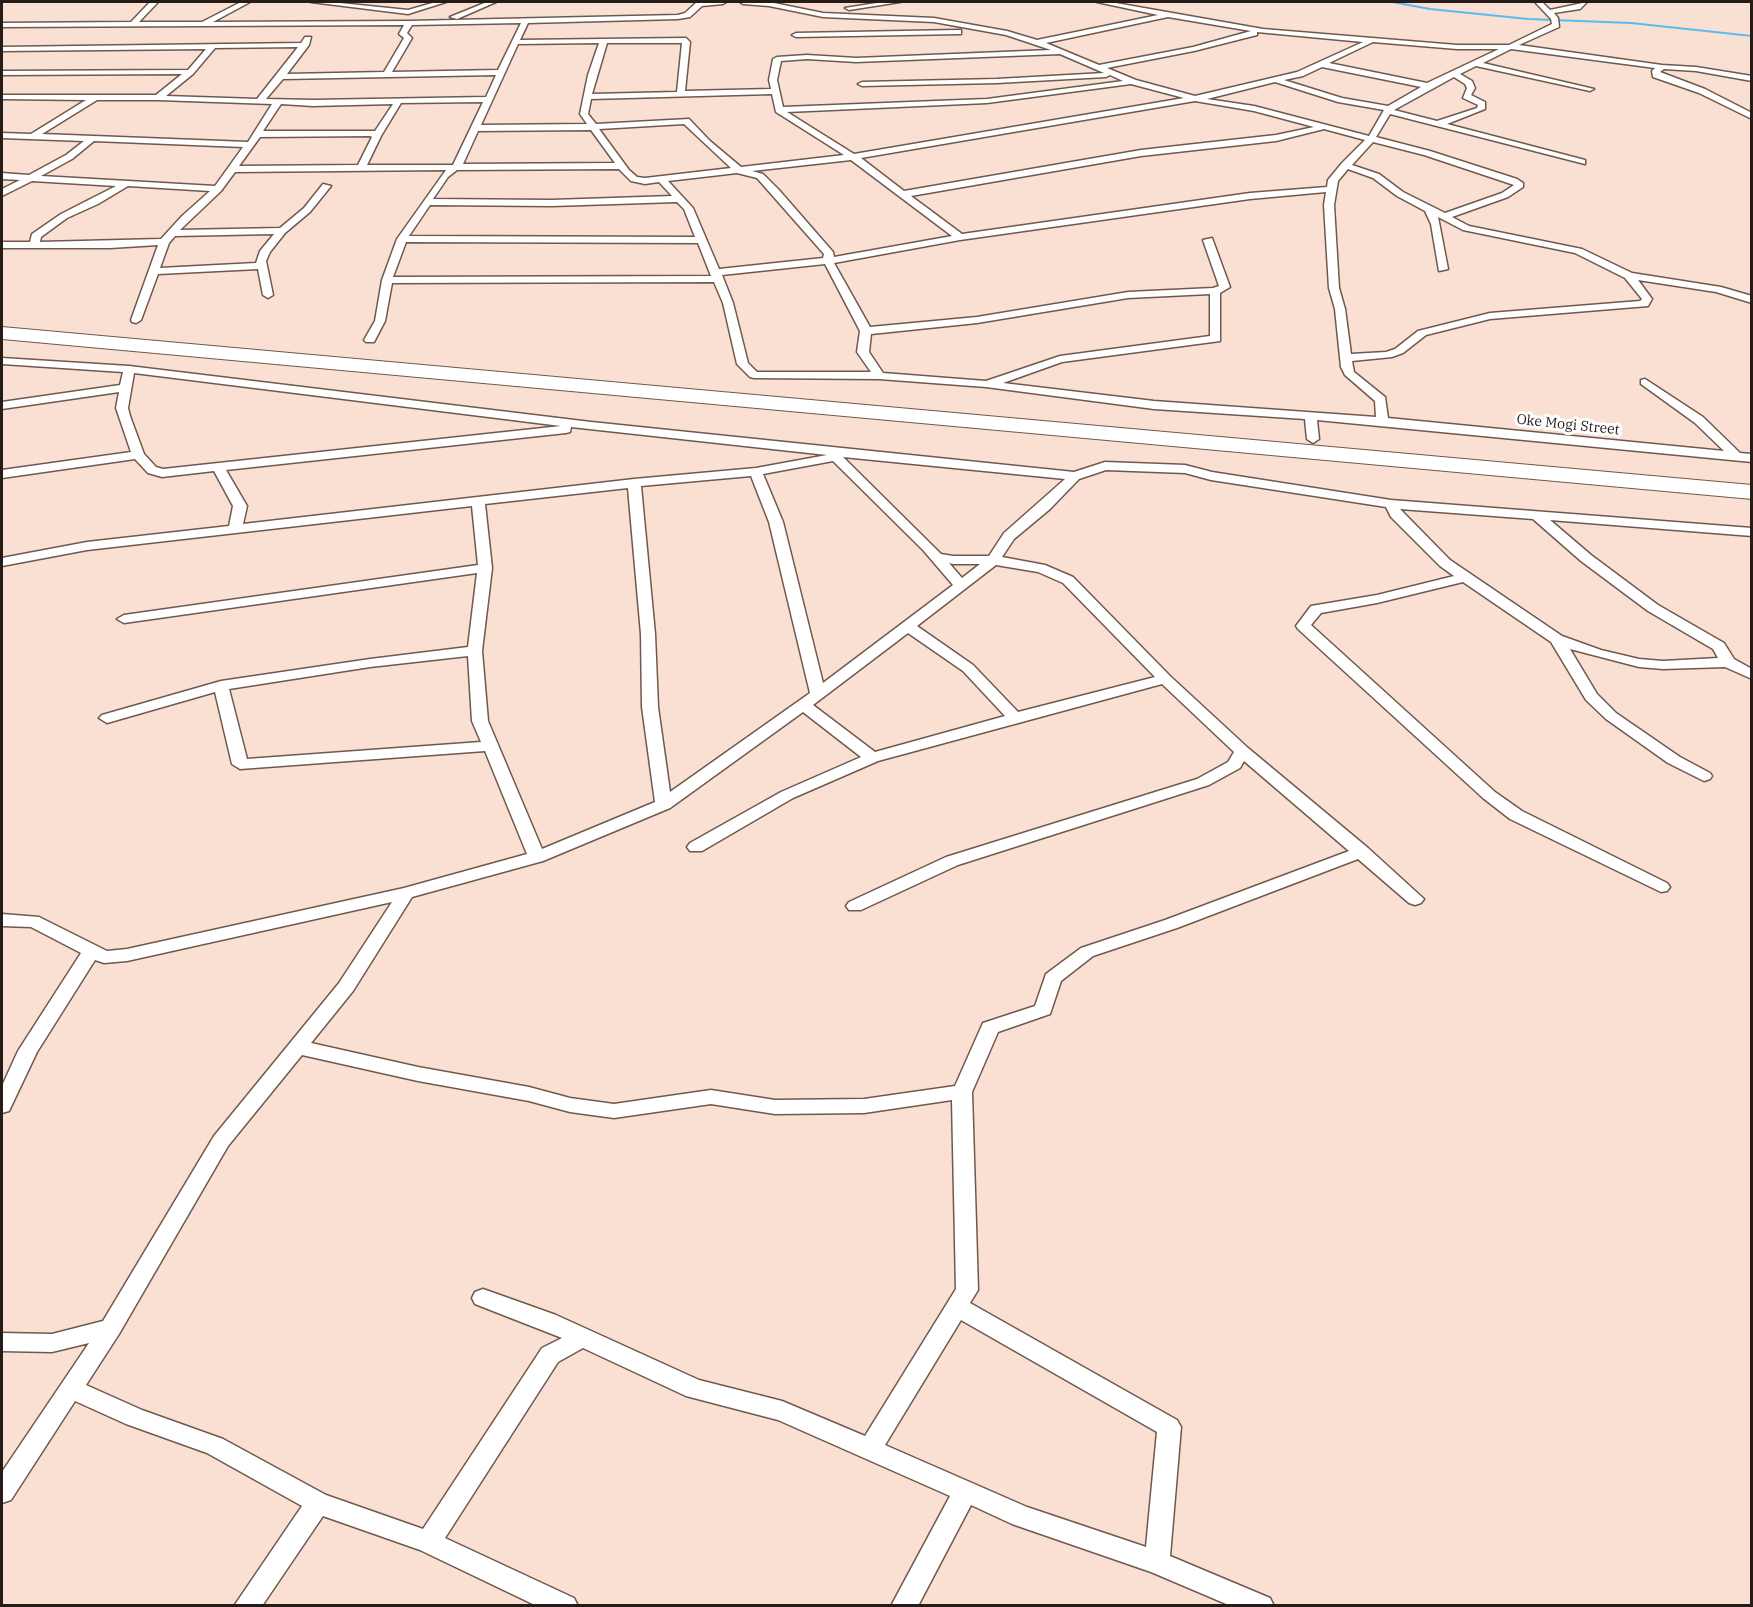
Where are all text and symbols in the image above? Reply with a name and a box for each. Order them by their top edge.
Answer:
street label: Oke Mogi Street [1516,411,1620,439]

